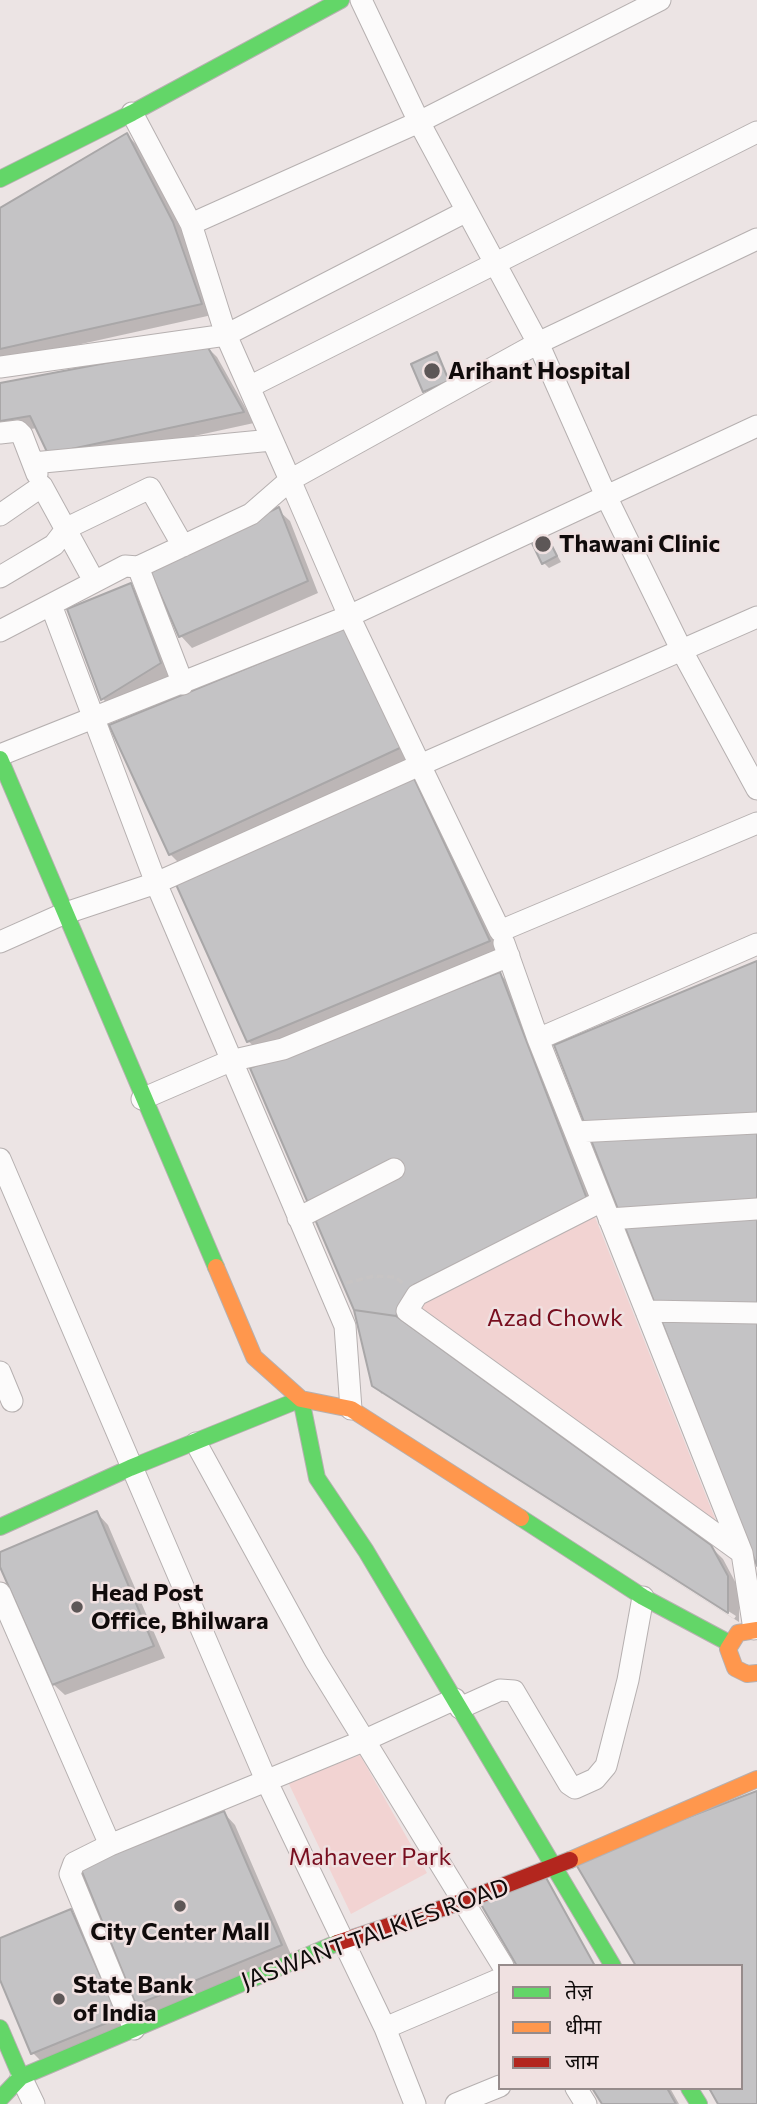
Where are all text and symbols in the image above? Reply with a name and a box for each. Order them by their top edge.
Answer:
place label: Arihant Hospital [448,357,630,385]
marker: Arihant Hospital [422,361,442,381]
place label: Thawani Clinic [559,530,720,558]
marker: Thawani Clinic [533,534,553,554]
park label: Azad Chowk [487,1304,623,1332]
place label: Head Post Office, Bhilwara [91,1579,269,1635]
marker: Head Post Office, Bhilwara [69,1599,85,1615]
park label: Mahaveer Park [289,1843,451,1871]
street label: JASWANT TALKIES ROAD [237,1872,513,1996]
marker: City Center Mall [172,1898,188,1914]
place label: City Center Mall [90,1918,270,1946]
legend [498,1964,743,2090]
place label: State Bank of India [73,1971,193,2027]
text: तेज़ [565,1978,593,2003]
marker: State Bank of India [51,1991,67,2007]
text: धीमा [565,2013,601,2038]
text: जाम [565,2048,599,2073]

